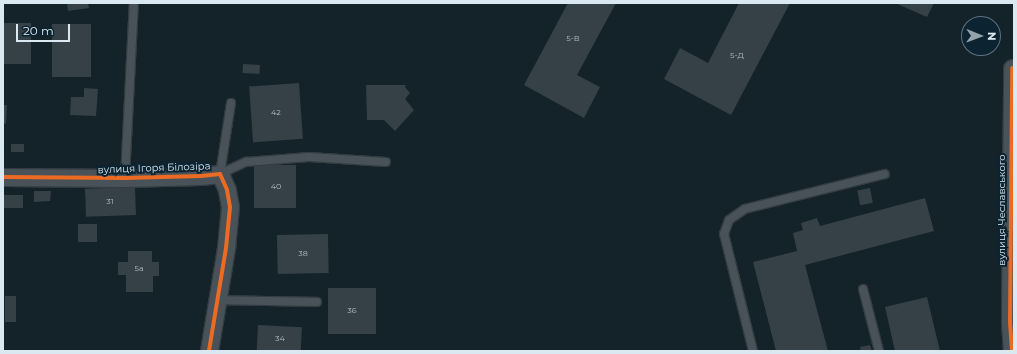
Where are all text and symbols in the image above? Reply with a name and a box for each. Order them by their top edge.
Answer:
scale bar [18,16,72,42]
north arrow [961,16,1001,56]
text: 20 m [23,23,54,38]
text: N [985,32,999,41]
house number: 5-В [566,34,580,44]
house number: 5-Д [730,51,744,61]
house number: 42 [271,108,281,118]
street label: вулиця Чеславського [996,154,1008,266]
street label: вулиця Ігоря Білозіра [97,160,211,176]
house number: 40 [271,182,281,192]
house number: 31 [106,197,114,207]
house number: 38 [298,249,308,259]
house number: 5а [134,264,144,274]
house number: 36 [347,306,357,316]
house number: 34 [275,334,285,344]

